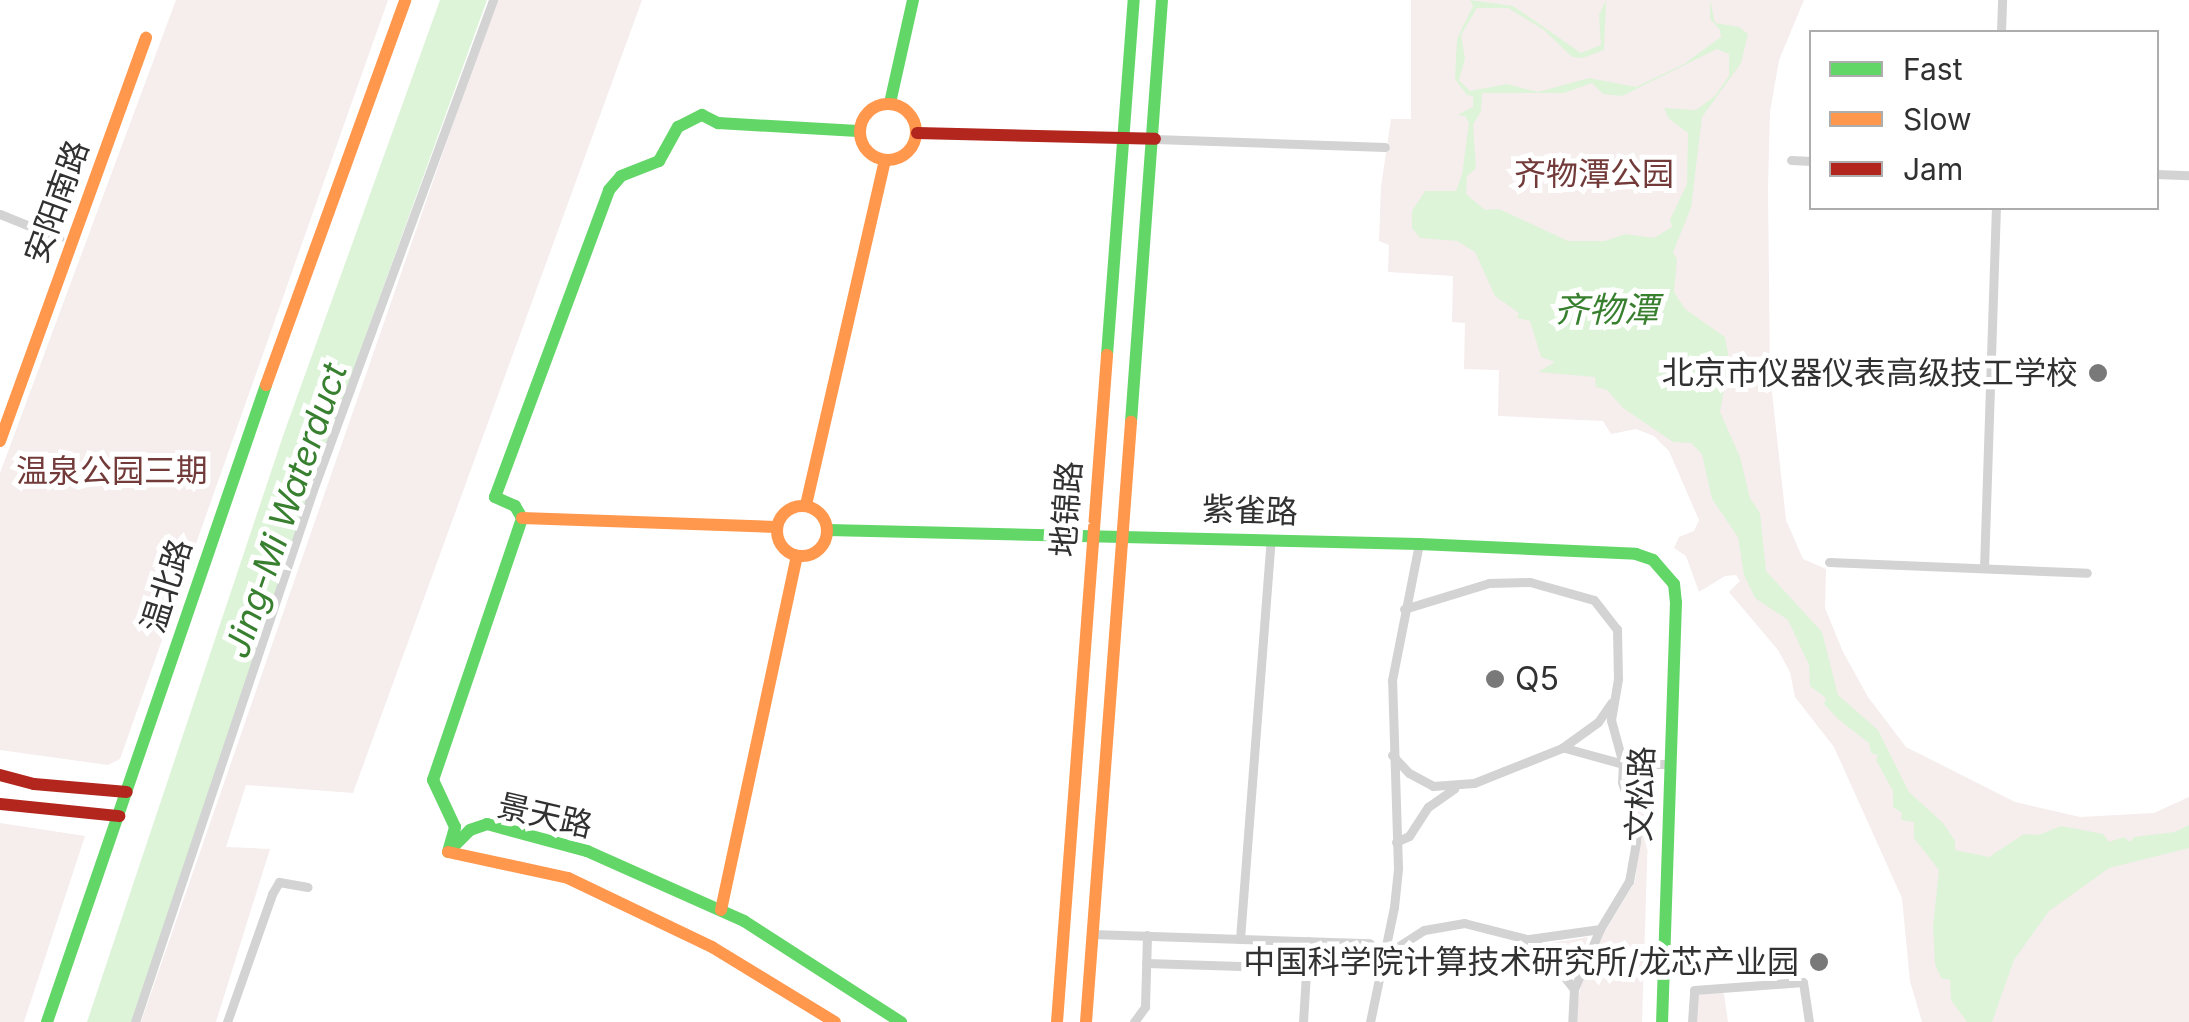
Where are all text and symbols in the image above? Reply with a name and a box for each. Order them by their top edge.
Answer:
legend [1809,30,2159,210]
text: Fast [1903,51,1962,87]
text: Slow [1903,101,1972,137]
street label: 安阳南路 [17,135,97,269]
text: Jam [1903,151,1963,187]
park label: 齐物潭公园 [1514,155,1674,193]
water label: 齐物潭 [1554,288,1658,330]
place label: 北京市仪器仪表高级技工学校 [1662,354,2078,392]
water label: Jing-Mi Waterduct [215,357,355,663]
marker: 北京市仪器仪表高级技工学校 [2087,362,2109,384]
park label: 温泉公园三期 [16,452,208,490]
street label: 地锦路 [1044,460,1090,558]
street label: 紫雀路 [1201,490,1299,532]
street label: 温北路 [134,534,200,638]
place label: Q5 [1515,660,1559,698]
marker: Q5 [1484,668,1506,690]
street label: 文松路 [1620,745,1662,843]
street label: 景天路 [494,786,596,846]
place label: 中国科学院计算技术研究所/龙芯产业园 [1243,943,1799,981]
marker: 中国科学院计算技术研究所/龙芯产业园 [1808,951,1830,973]

